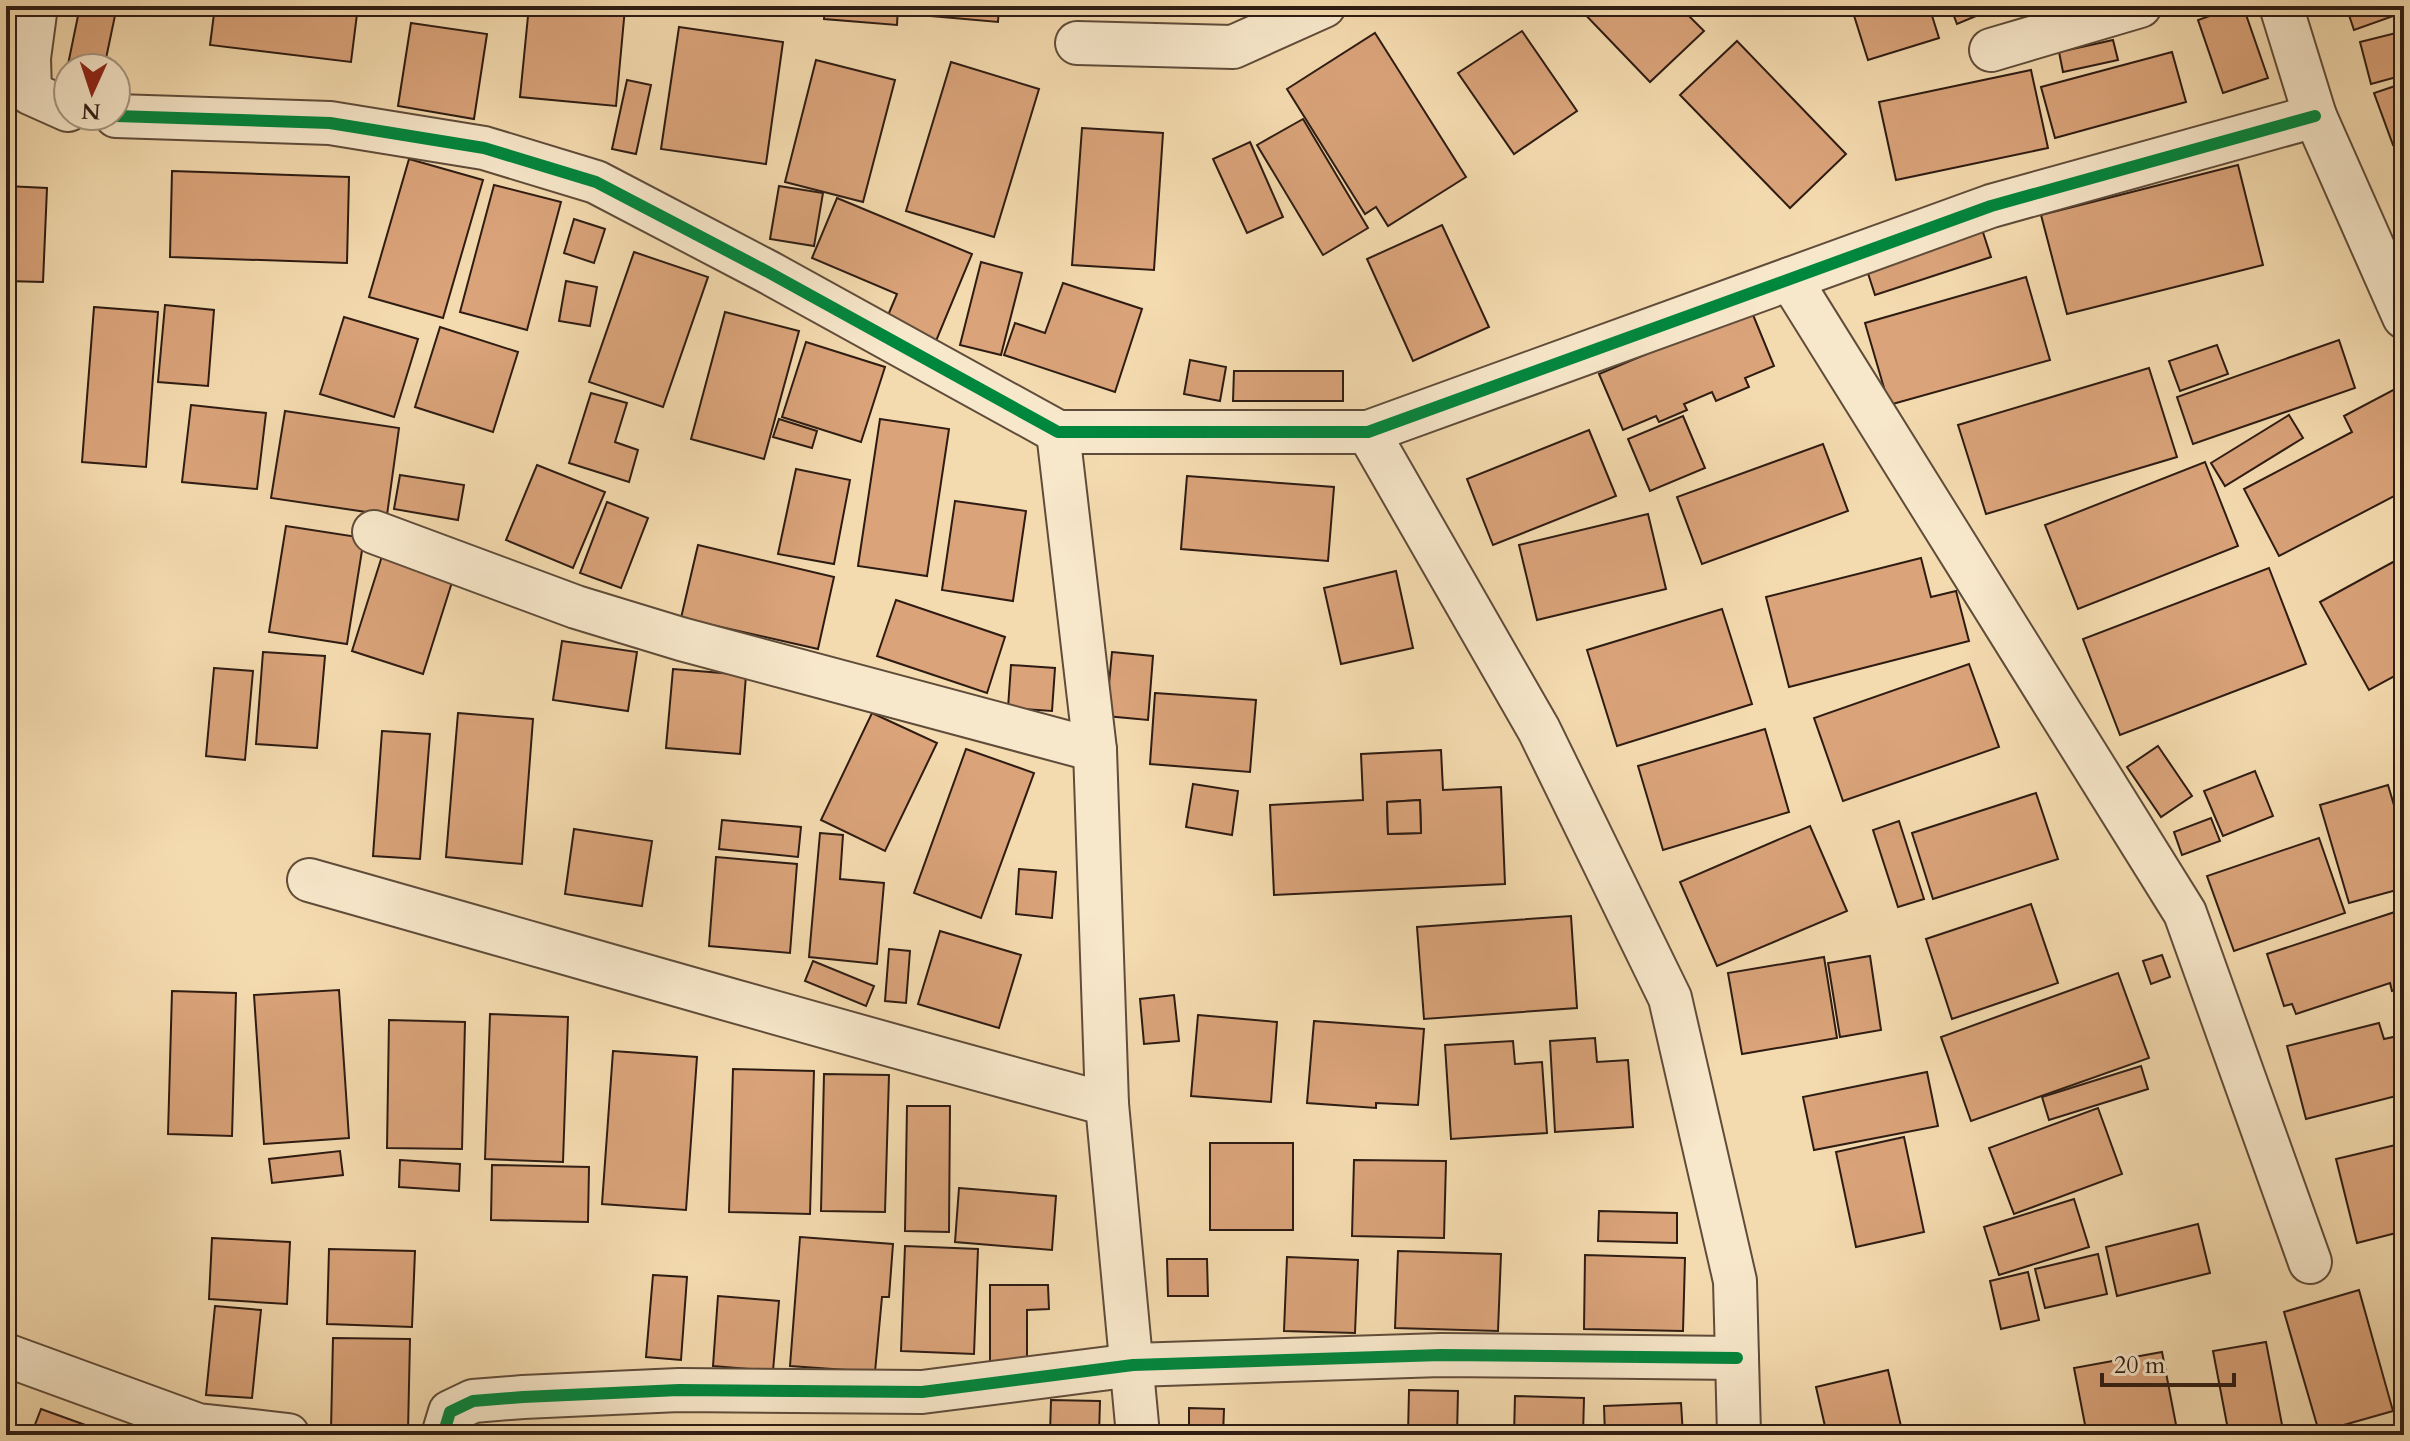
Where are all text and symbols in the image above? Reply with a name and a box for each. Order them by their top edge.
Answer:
north arrow [52,52,132,132]
text: N [81,95,101,126]
scale bar [2102,1337,2234,1387]
text: 20 m [2114,1349,2166,1382]

